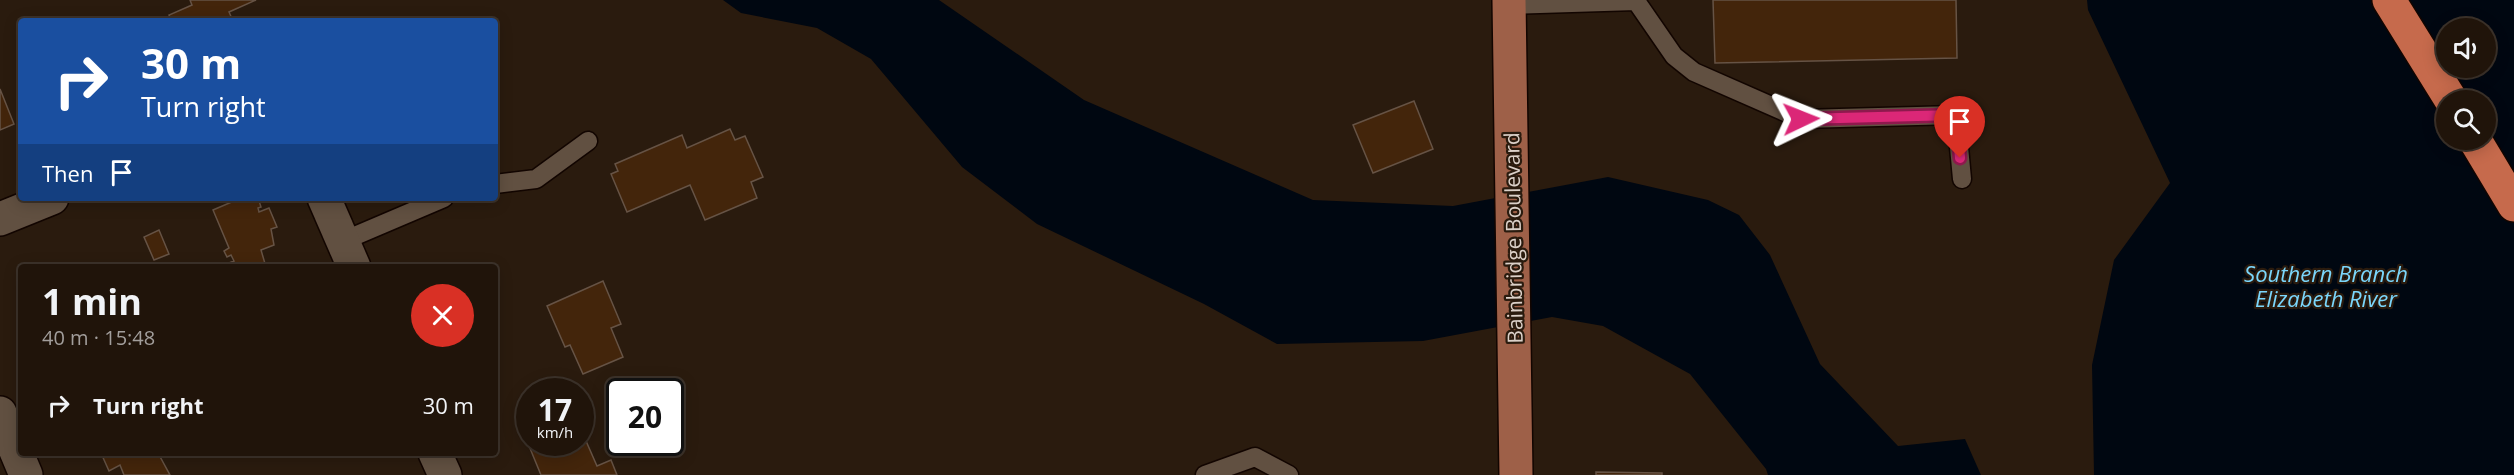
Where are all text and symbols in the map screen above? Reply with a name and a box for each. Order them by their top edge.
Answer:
map controls [2436,18,2496,150]
button: sound [2436,18,2496,78]
text: 30 m [141,34,241,91]
icon: right [42,42,120,120]
position arrow [1769,87,1833,151]
text: Turn right [141,88,266,125]
button: search [2436,90,2496,150]
pin [1934,96,1985,158]
icon: arrive [1943,105,1976,138]
street label: Bainbridge Boulevard [1497,132,1529,344]
icon: arrive [105,156,138,189]
text: Then [42,158,93,188]
water label: Southern Branch Elizabeth River [2244,258,2408,313]
text: 1 min [42,277,142,326]
button: close [411,284,474,347]
text: 40 m · 15:48 [42,324,155,351]
speed limit sign: 20 [606,378,684,456]
icon: right [42,389,75,422]
text: 17 [538,389,572,430]
text: Turn right [93,390,204,420]
text: 30 m [423,390,474,420]
text: km/h [537,422,573,442]

